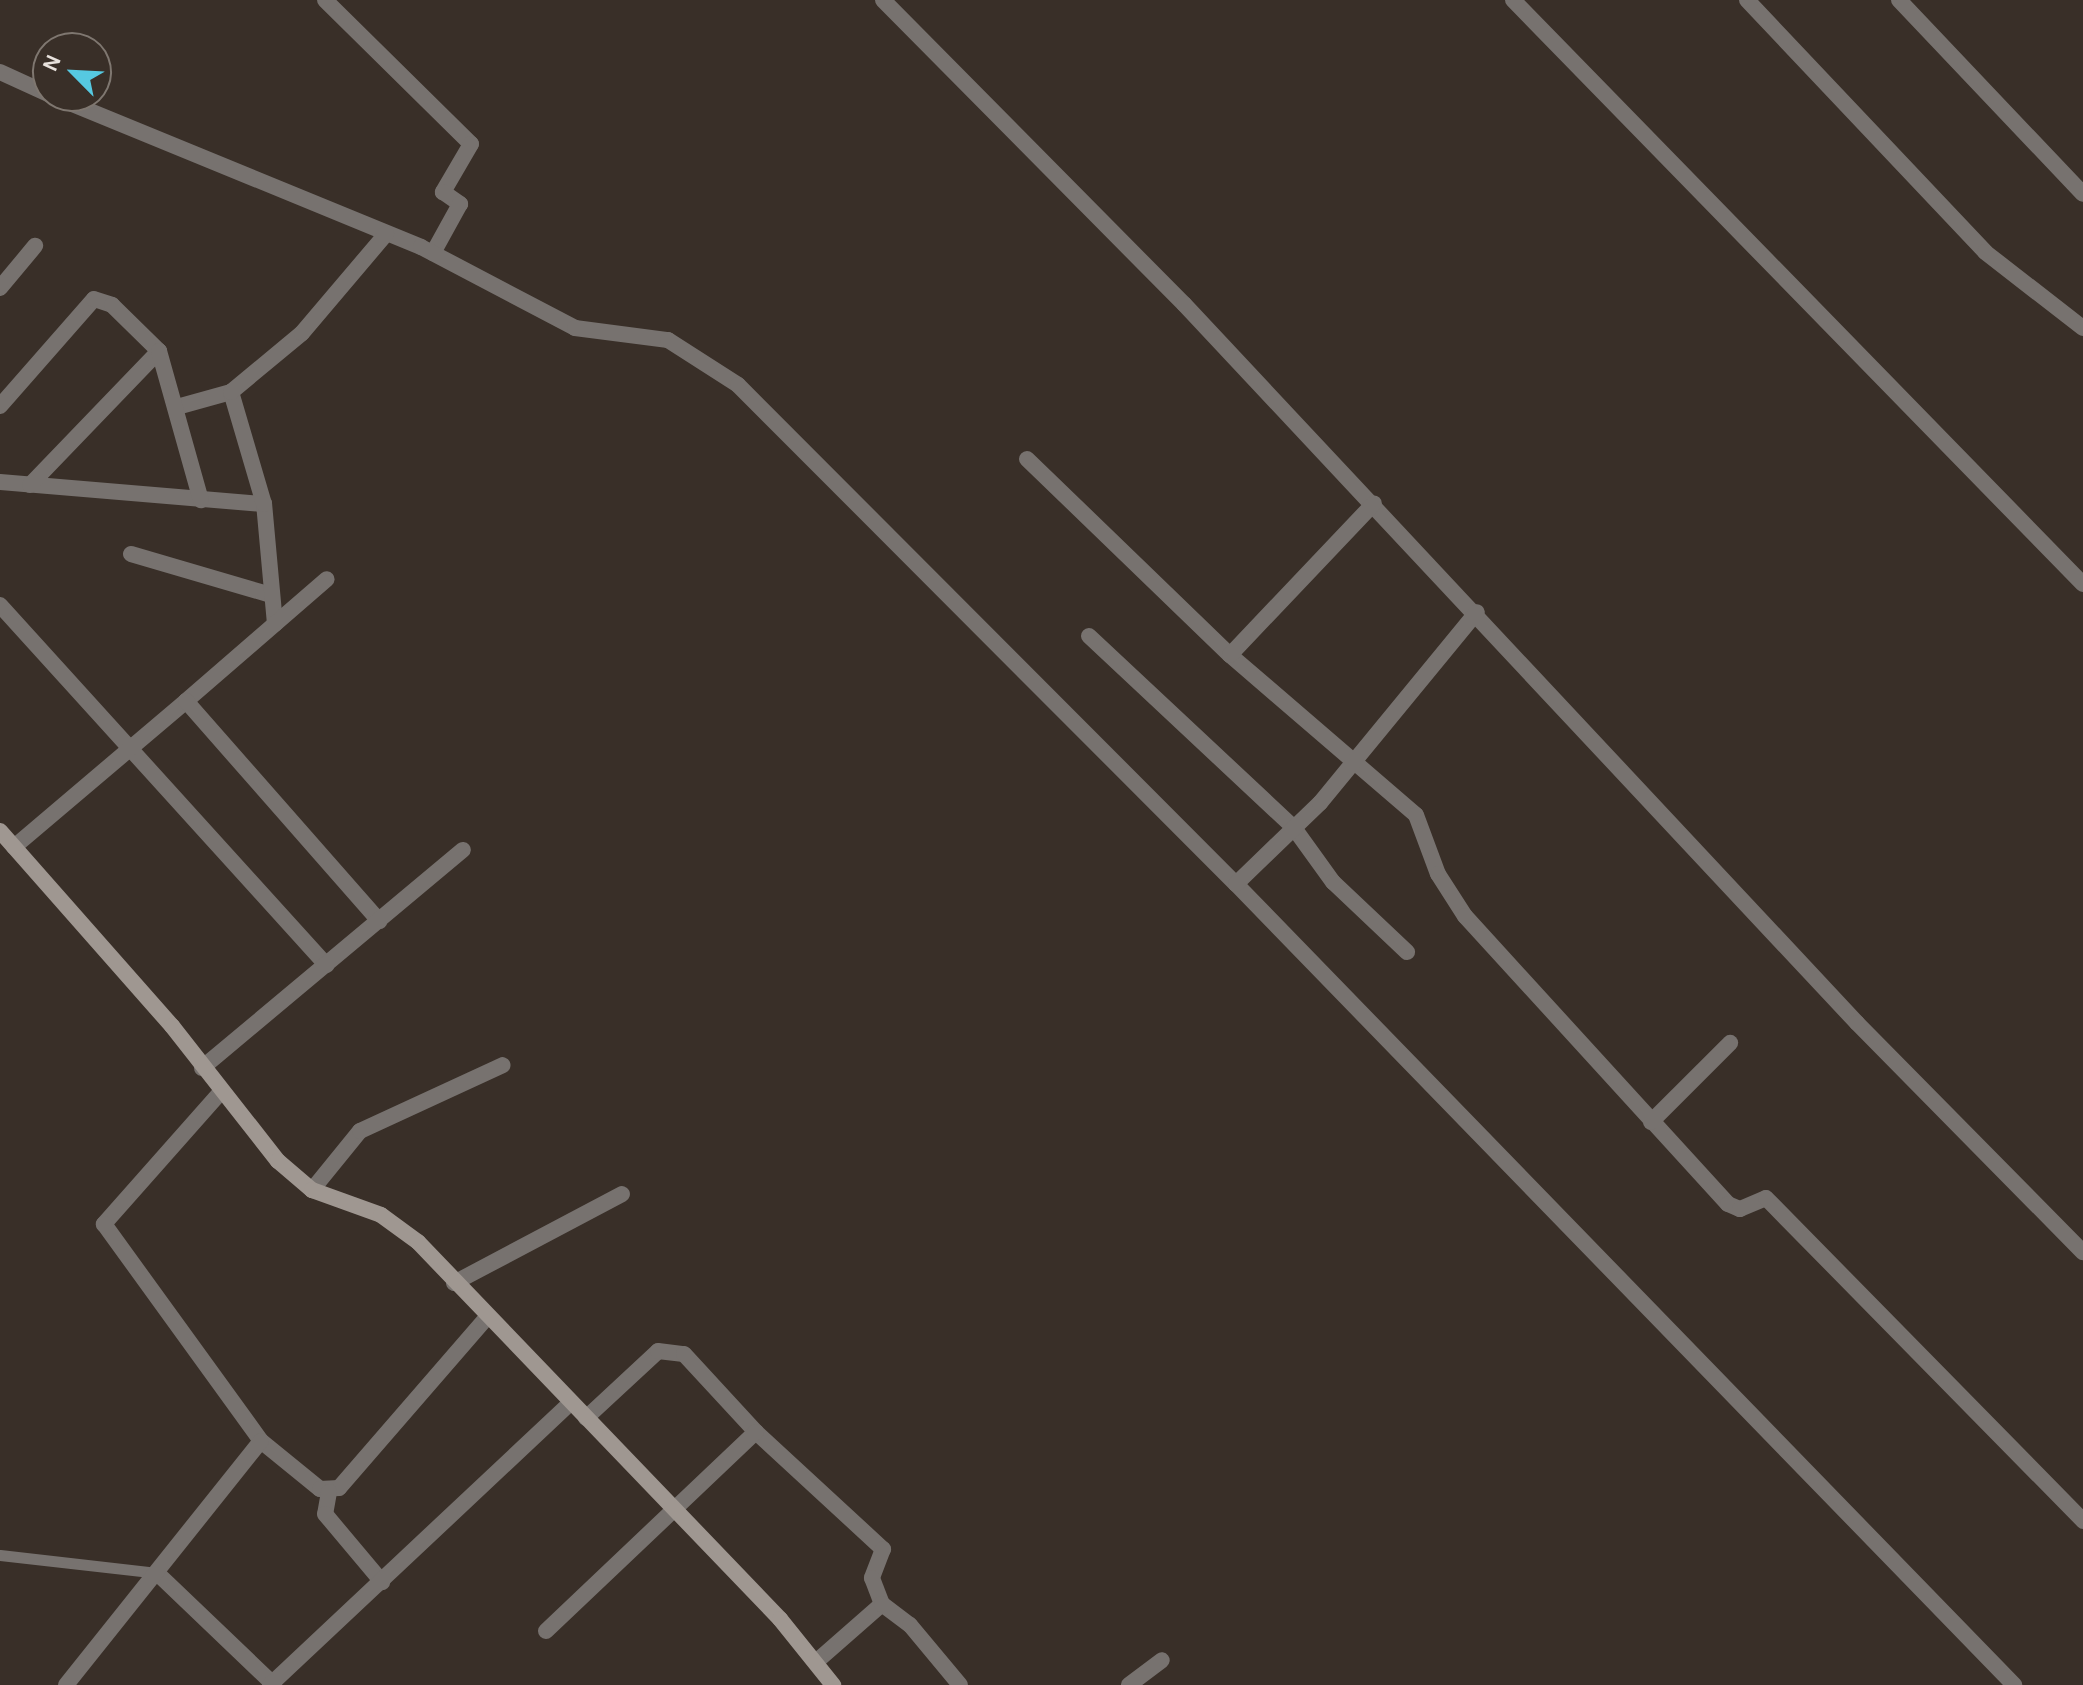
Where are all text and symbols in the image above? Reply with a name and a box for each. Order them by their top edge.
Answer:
north arrow [32,32,112,112]
text: N [37,51,67,76]

